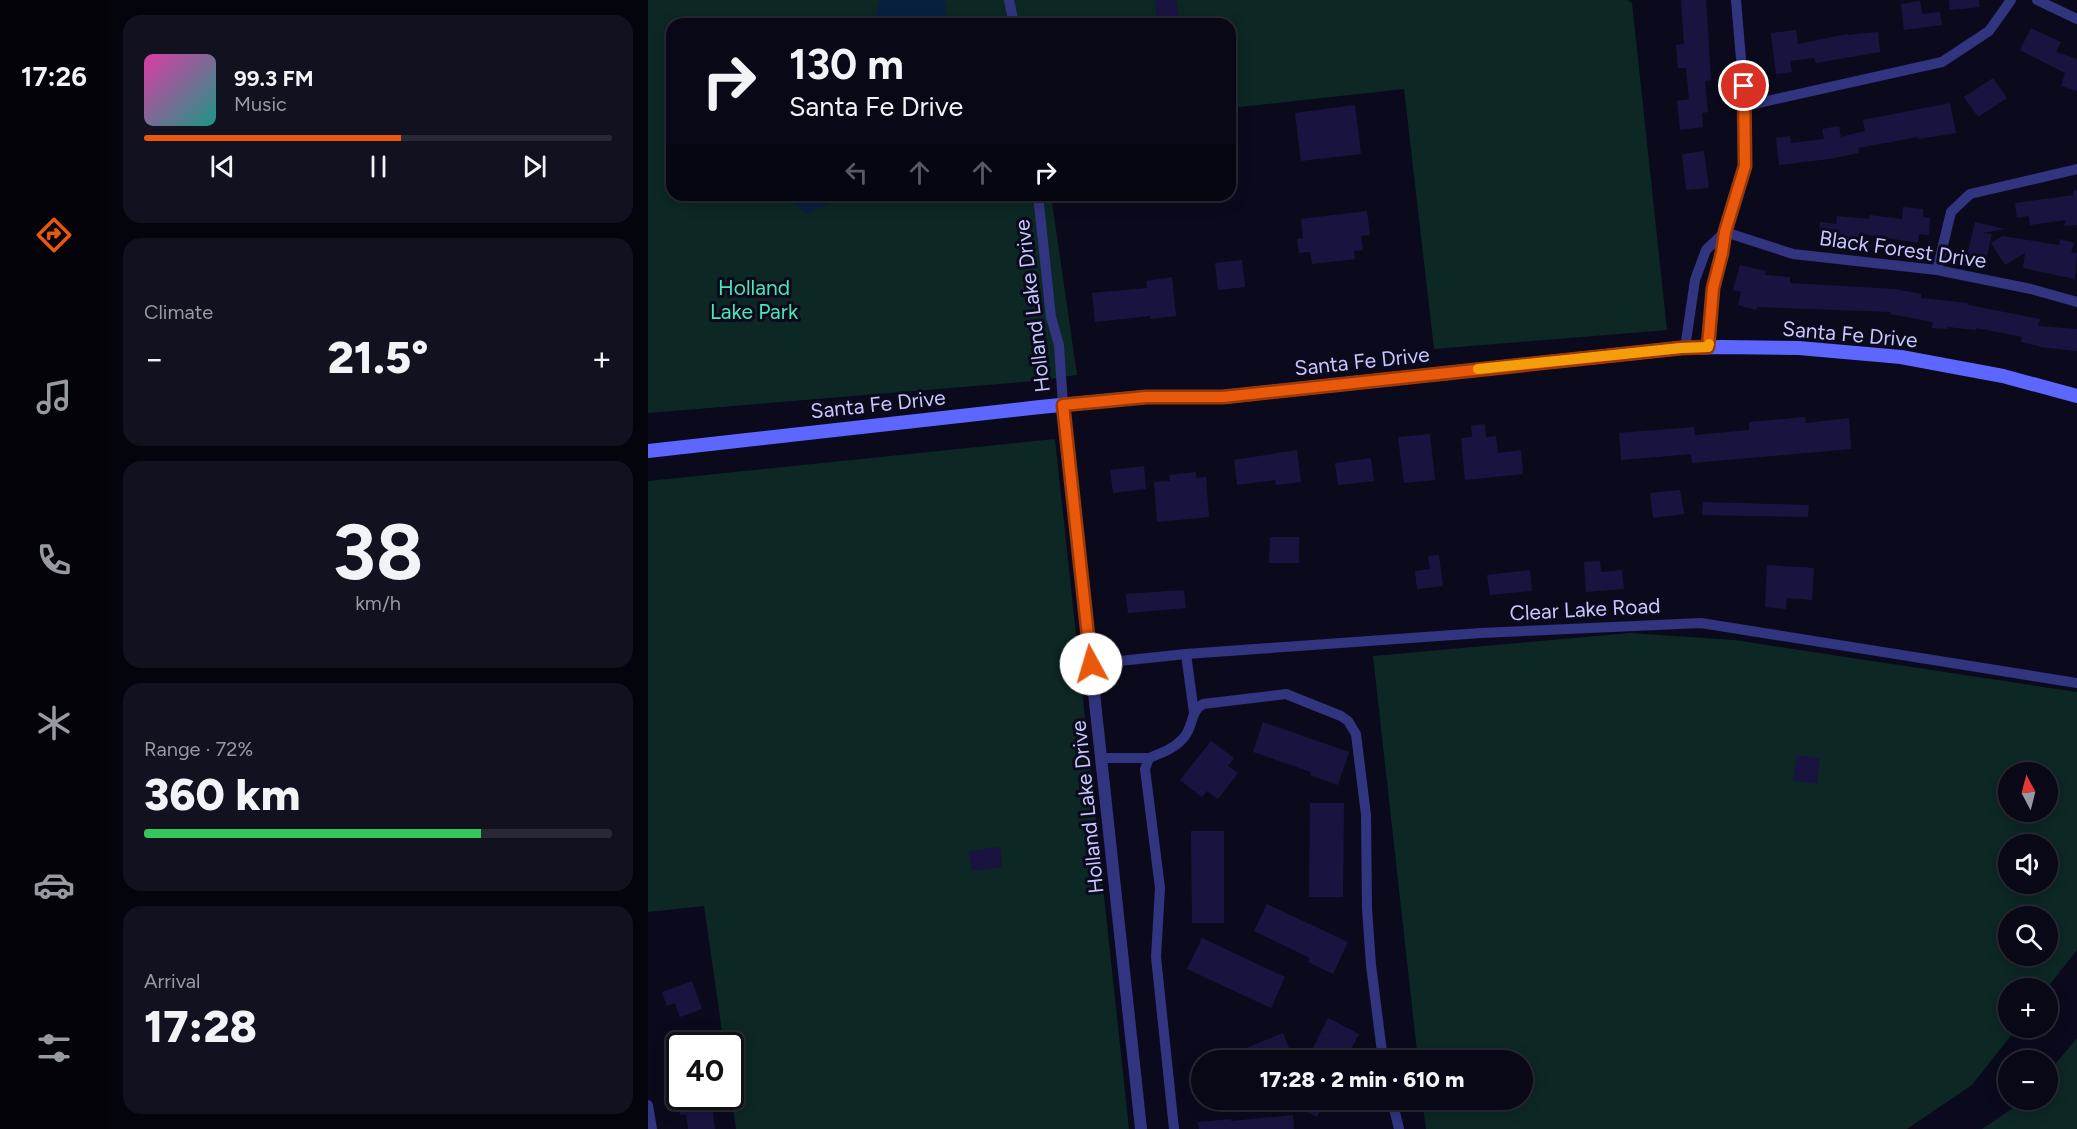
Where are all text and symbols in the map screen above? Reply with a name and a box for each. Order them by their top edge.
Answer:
text: 130 m [789,39,904,90]
icon: right [690,42,768,120]
text: 17:26 [21,60,87,93]
pin [1718,60,1769,111]
text: 99.3 FM [234,65,314,92]
icon: arrive [1727,69,1760,102]
text: Santa Fe Drive [789,90,963,123]
text: Music [234,92,287,116]
icon: previous [206,150,239,183]
icon: pause [362,150,395,183]
icon: next [518,150,551,183]
icon: left [840,156,873,189]
icon: ahead [903,156,936,189]
icon: ahead [966,156,999,189]
icon: right [1029,156,1062,189]
icon: directions [33,214,75,256]
street label: Holland Lake Drive [1009,218,1055,394]
street label: Black Forest Drive [1818,225,1988,273]
park label: Holland Lake Park [710,275,799,324]
text: Climate [144,300,213,324]
street label: Santa Fe Drive [1781,316,1919,352]
text: 21.5° [327,330,429,384]
text: − [144,339,165,378]
text: + [591,339,612,378]
street label: Santa Fe Drive [1293,341,1431,381]
icon: music [33,376,75,418]
street label: Santa Fe Drive [809,384,947,424]
text: 38 [332,505,424,599]
icon: phone [33,539,75,581]
text: km/h [355,591,401,615]
street label: Clear Lake Road [1509,593,1661,625]
position arrow [1059,632,1123,696]
icon: climate [33,702,75,744]
street label: Holland Lake Drive [1065,719,1109,895]
text: Range · 72% [144,737,253,761]
north arrow [1998,762,2058,822]
map controls [1998,762,2058,1110]
text: 360 km [144,767,300,821]
button: sound [1998,834,2058,894]
icon: car [33,864,75,906]
button: search [1998,906,2058,966]
text: Arrival [144,969,200,993]
button: + [1998,978,2058,1038]
text: 17:28 [144,999,257,1053]
icon: filters [33,1027,75,1069]
speed limit sign: 40 [666,1032,744,1110]
button: − [1998,1050,2058,1110]
text: 17:28 · 2 min · 610 m [1260,1066,1464,1093]

